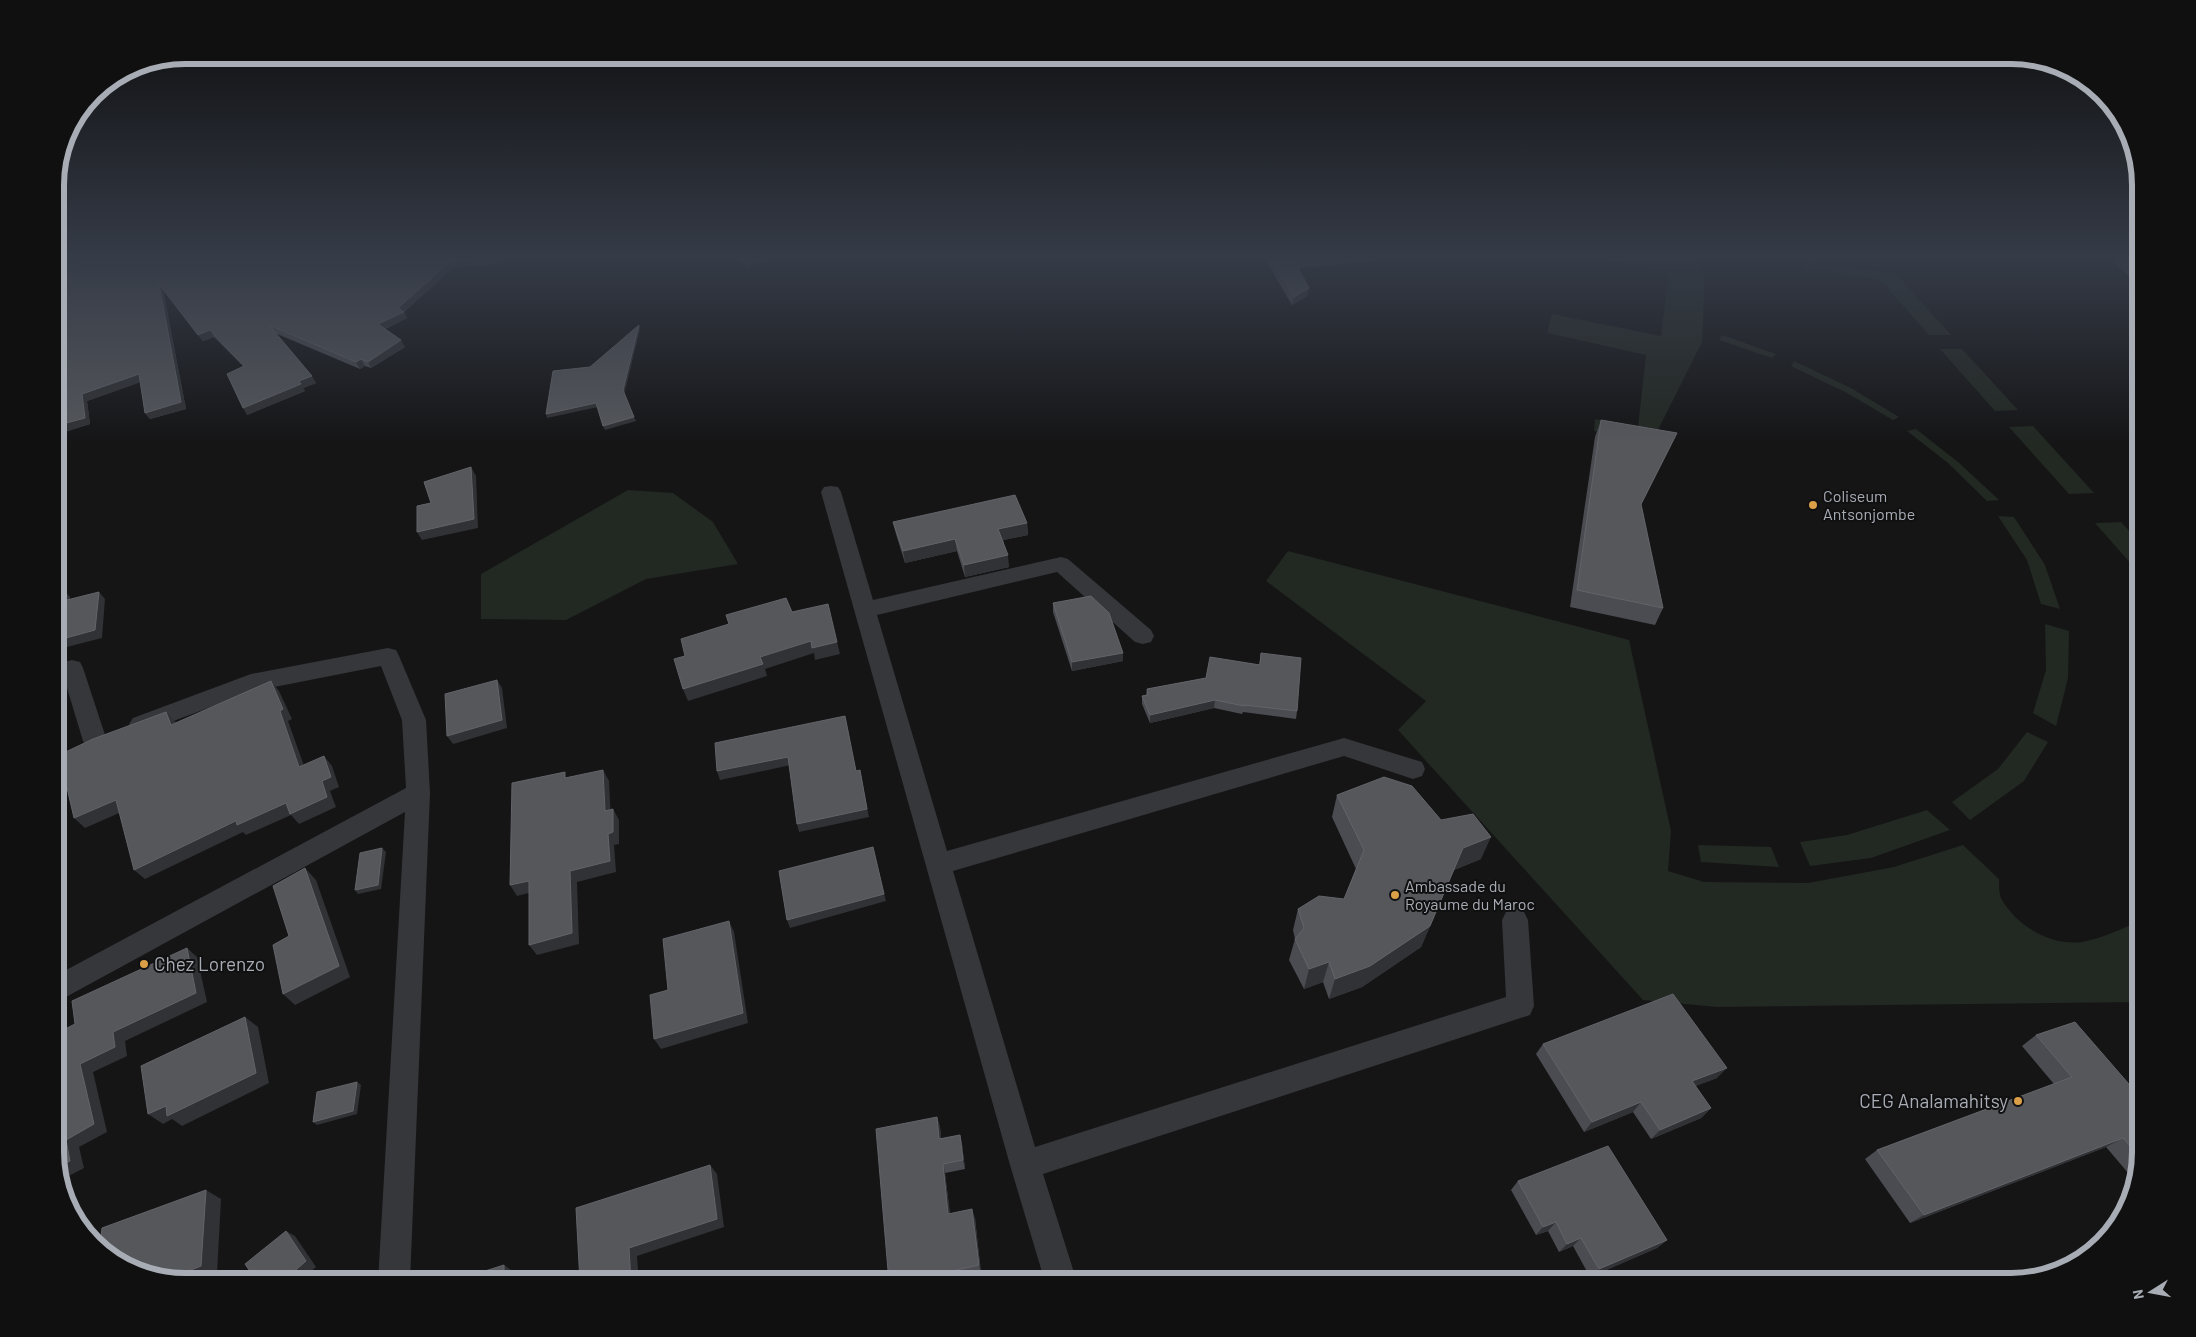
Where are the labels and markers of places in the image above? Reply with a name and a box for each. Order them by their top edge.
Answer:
place label: Coliseum Antsonjombe [1823,486,1915,523]
marker: Coliseum Antsonjombe [1807,499,1819,511]
place label: Ambassade du Royaume du Maroc [1405,876,1535,913]
marker: Ambassade du Royaume du Maroc [1389,889,1401,901]
place label: Chez Lorenzo [154,952,265,975]
marker: Chez Lorenzo [138,958,150,970]
place label: CEG Analamahitsy [1859,1089,2008,1112]
marker: CEG Analamahitsy [2012,1095,2024,1107]

